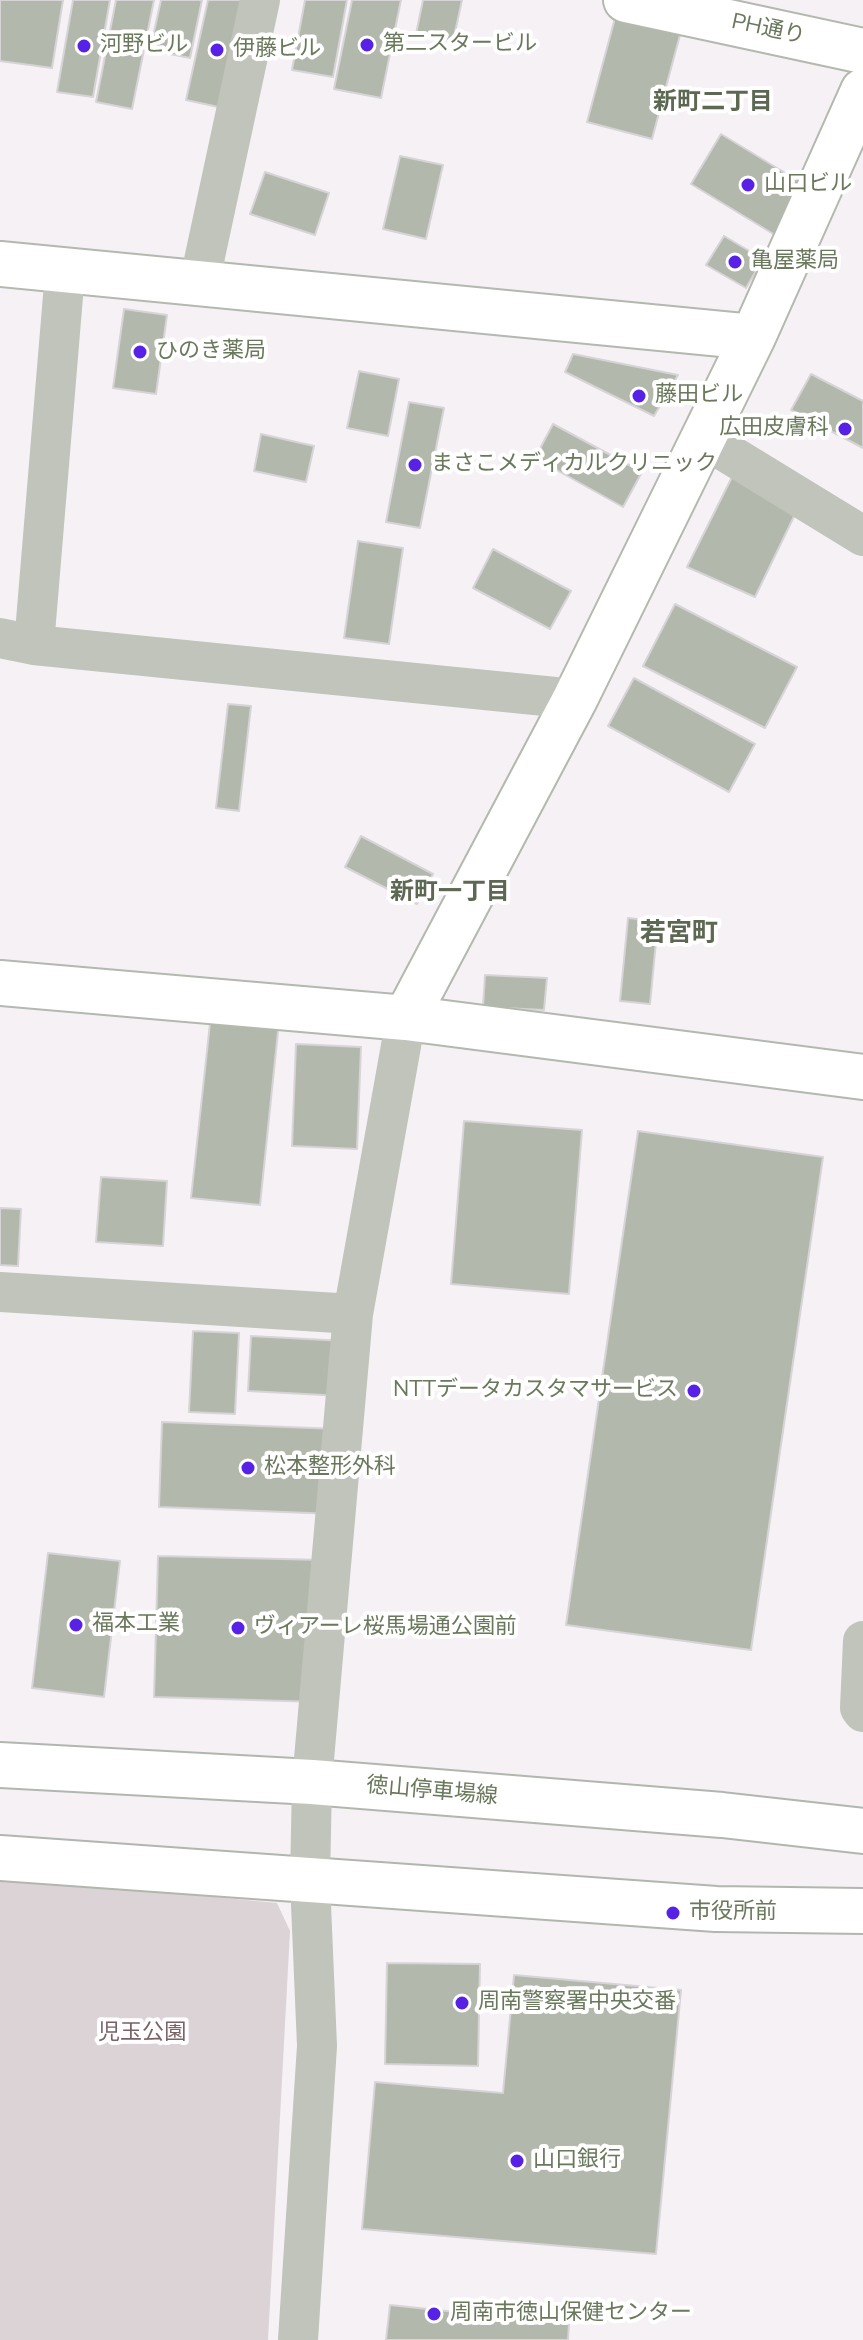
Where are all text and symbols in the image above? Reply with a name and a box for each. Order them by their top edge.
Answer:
street label: PH通り [729,9,807,51]
place label: 第二スタービル [383,32,537,58]
place label: 河野ビル [100,33,188,59]
marker: 第二スタービル [358,36,376,54]
marker: 河野ビル [75,37,93,55]
place label: 伊藤ビル [233,37,321,63]
marker: 伊藤ビル [208,41,226,59]
district label: 新町二丁目 [653,89,773,117]
place label: 山口ビル [764,172,852,198]
marker: 山口ビル [739,176,757,194]
place label: 亀屋薬局 [751,249,839,275]
marker: 亀屋薬局 [726,253,744,271]
place label: ひのき薬局 [156,339,266,365]
marker: ひのき薬局 [131,343,149,361]
place label: 藤田ビル [655,383,743,409]
marker: 藤田ビル [630,387,648,405]
place label: 広田皮膚科 [719,416,829,442]
marker: 広田皮膚科 [836,420,854,438]
place label: まさこメディカルクリニック [431,452,717,478]
marker: まさこメディカルクリニック [406,456,424,474]
district label: 新町一丁目 [390,879,510,907]
district label: 若宮町 [640,919,718,951]
place label: NTTデータカスタマサービス [393,1378,678,1404]
marker: NTTデータカスタマサービス [685,1382,703,1400]
place label: 松本整形外科 [264,1455,396,1481]
marker: 松本整形外科 [239,1459,257,1477]
place label: 福本工業 [92,1612,180,1638]
place label: ヴィアーレ桜馬場通公園前 [254,1615,517,1641]
marker: 福本工業 [67,1616,85,1634]
marker: ヴィアーレ桜馬場通公園前 [229,1619,247,1637]
street label: 徳山停車場線 [365,1773,499,1811]
place label: 市役所前 [689,1900,777,1926]
marker: 市役所前 [664,1904,682,1922]
place label: 周南警察署中央交番 [478,1990,676,2016]
marker: 周南警察署中央交番 [453,1994,471,2012]
park label: 児玉公園 [98,2021,186,2047]
place label: 山口銀行 [533,2148,621,2174]
marker: 山口銀行 [508,2152,526,2170]
place label: 周南市徳山保健センター [450,2301,692,2327]
marker: 周南市徳山保健センター [425,2305,443,2323]

